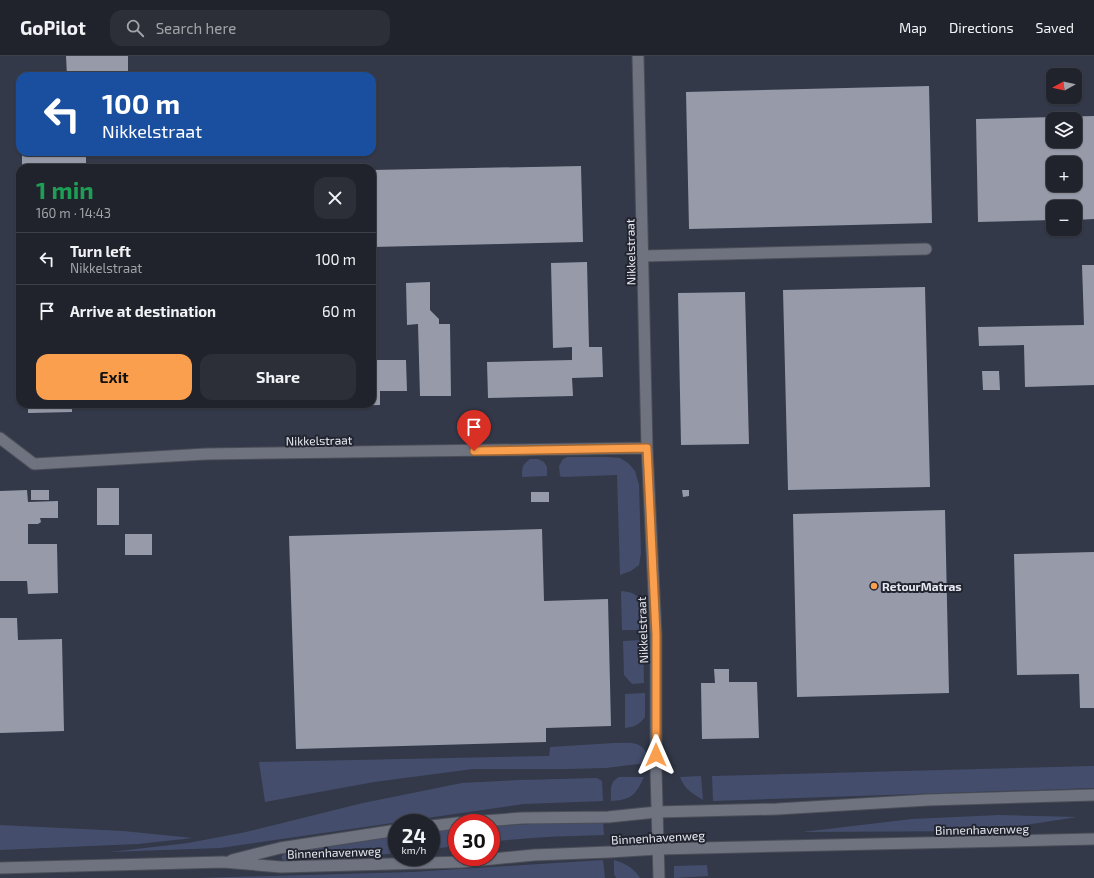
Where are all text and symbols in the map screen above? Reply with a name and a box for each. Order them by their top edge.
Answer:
search box [110,10,390,46]
text: GoPilot [20,16,86,39]
icon: search [124,17,146,39]
text: Search here [156,19,236,37]
text: Map [899,19,927,36]
text: Directions [949,19,1014,36]
text: Saved [1036,19,1074,36]
north arrow [1046,68,1082,104]
map controls [1046,68,1082,236]
text: 100 m [102,86,180,120]
icon: left [36,88,88,140]
button: layers [1046,112,1082,148]
text: Nikkelstraat [102,120,202,142]
button: + [1046,156,1082,192]
text: 1 min [36,175,94,204]
button: close [314,177,356,219]
button: − [1046,200,1082,236]
text: 160 m · 14:43 [36,205,111,221]
street label: Nikkelstraat [622,218,638,285]
text: Turn left [70,242,131,260]
icon: left [36,248,58,270]
text: 100 m [315,250,356,268]
text: Nikkelstraat [70,260,142,276]
icon: arrive [36,300,58,322]
text: Arrive at destination [70,302,216,320]
text: 60 m [322,302,356,320]
button: Exit [36,354,192,400]
button: Share [200,354,356,400]
pin [457,410,491,451]
icon: arrive [463,416,485,438]
street label: Nikkelstraat [286,432,353,448]
place label: RetourMatras [882,579,962,593]
marker: RetourMatras [869,581,879,591]
street label: Nikkelstraat [634,596,650,664]
position arrow [635,734,677,776]
speed limit sign: 30 [448,814,500,866]
street label: Binnenhavenweg [935,821,1029,837]
text: 24 [402,823,426,847]
street label: Binnenhavenweg [611,828,706,846]
street label: Binnenhavenweg [287,843,382,861]
text: km/h [402,844,426,856]

